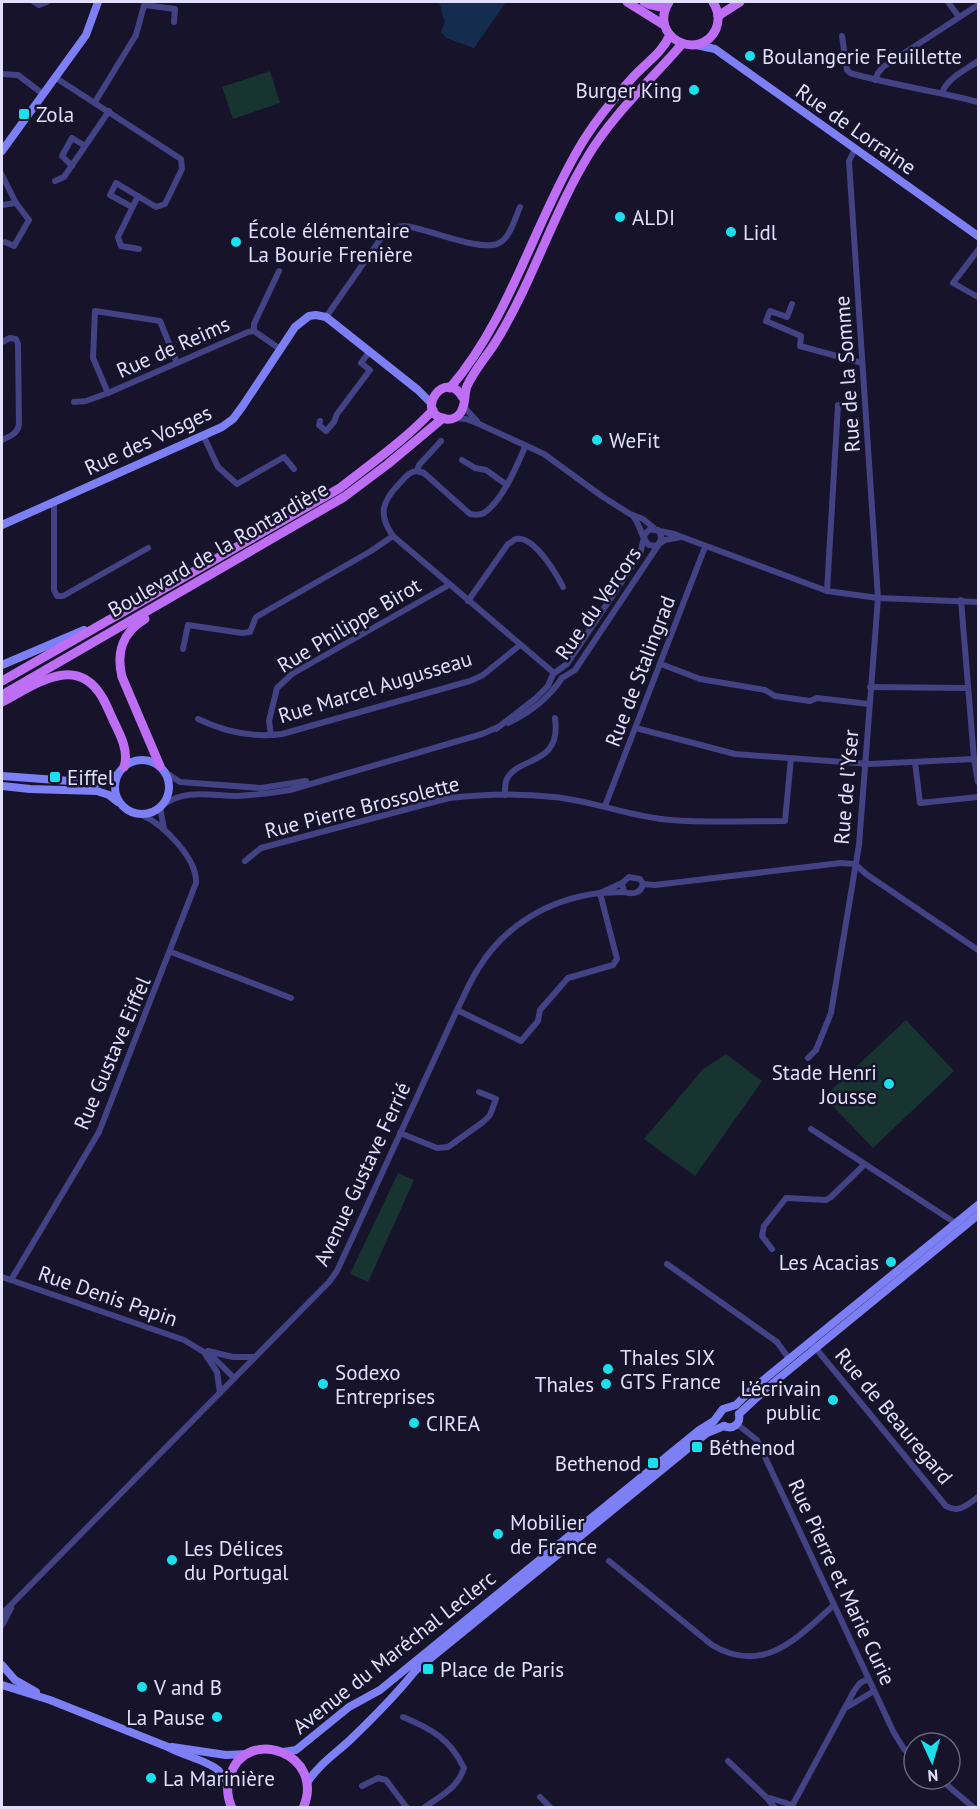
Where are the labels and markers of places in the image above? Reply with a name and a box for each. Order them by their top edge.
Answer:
place label: Boulangerie Feuillette [762,43,962,70]
marker: Boulangerie Feuillette [743,49,757,63]
place label: Burger King [575,77,682,104]
marker: Burger King [687,83,701,97]
place label: Zola [36,101,74,128]
marker: Zola [17,107,31,121]
place label: ALDI [632,204,675,231]
marker: ALDI [613,210,627,224]
place label: École élémentaire La Bourie Frenière [248,217,413,268]
place label: Lidl [743,219,777,246]
marker: Lidl [724,225,738,239]
marker: École élémentaire La Bourie Frenière [229,235,243,249]
place label: WeFit [609,427,660,454]
marker: WeFit [590,433,604,447]
place label: Eiffel [67,764,114,791]
marker: Eiffel [48,770,62,784]
place label: Stade Henri Jousse [772,1059,877,1110]
marker: Stade Henri Jousse [882,1077,896,1091]
place label: Les Acacias [779,1249,879,1276]
marker: Les Acacias [884,1255,898,1269]
place label: Thales SIX GTS France [620,1344,721,1395]
place label: Sodexo Entreprises [335,1359,435,1410]
marker: Thales SIX GTS France [601,1362,615,1376]
place label: Thales [535,1371,594,1398]
place label: L’écrivain public [740,1375,821,1426]
marker: Sodexo Entreprises [316,1377,330,1391]
marker: Thales [599,1377,613,1391]
marker: L’écrivain public [826,1393,840,1407]
place label: CIREA [426,1410,481,1437]
marker: CIREA [407,1416,421,1430]
place label: Béthenod [709,1434,795,1461]
marker: Béthenod [690,1440,704,1454]
place label: Bethenod [555,1450,641,1477]
marker: Bethenod [646,1456,660,1470]
place label: Mobilier de France [510,1509,597,1560]
marker: Mobilier de France [491,1527,505,1541]
place label: Les Délices du Portugal [184,1535,289,1586]
marker: Les Délices du Portugal [165,1553,179,1567]
place label: Place de Paris [440,1656,564,1683]
marker: Place de Paris [421,1662,435,1676]
place label: V and B [153,1674,222,1701]
marker: V and B [135,1680,149,1694]
place label: La Pause [126,1704,205,1731]
marker: La Pause [210,1710,224,1724]
place label: La Marinière [163,1765,275,1792]
marker: La Marinière [144,1771,158,1785]

